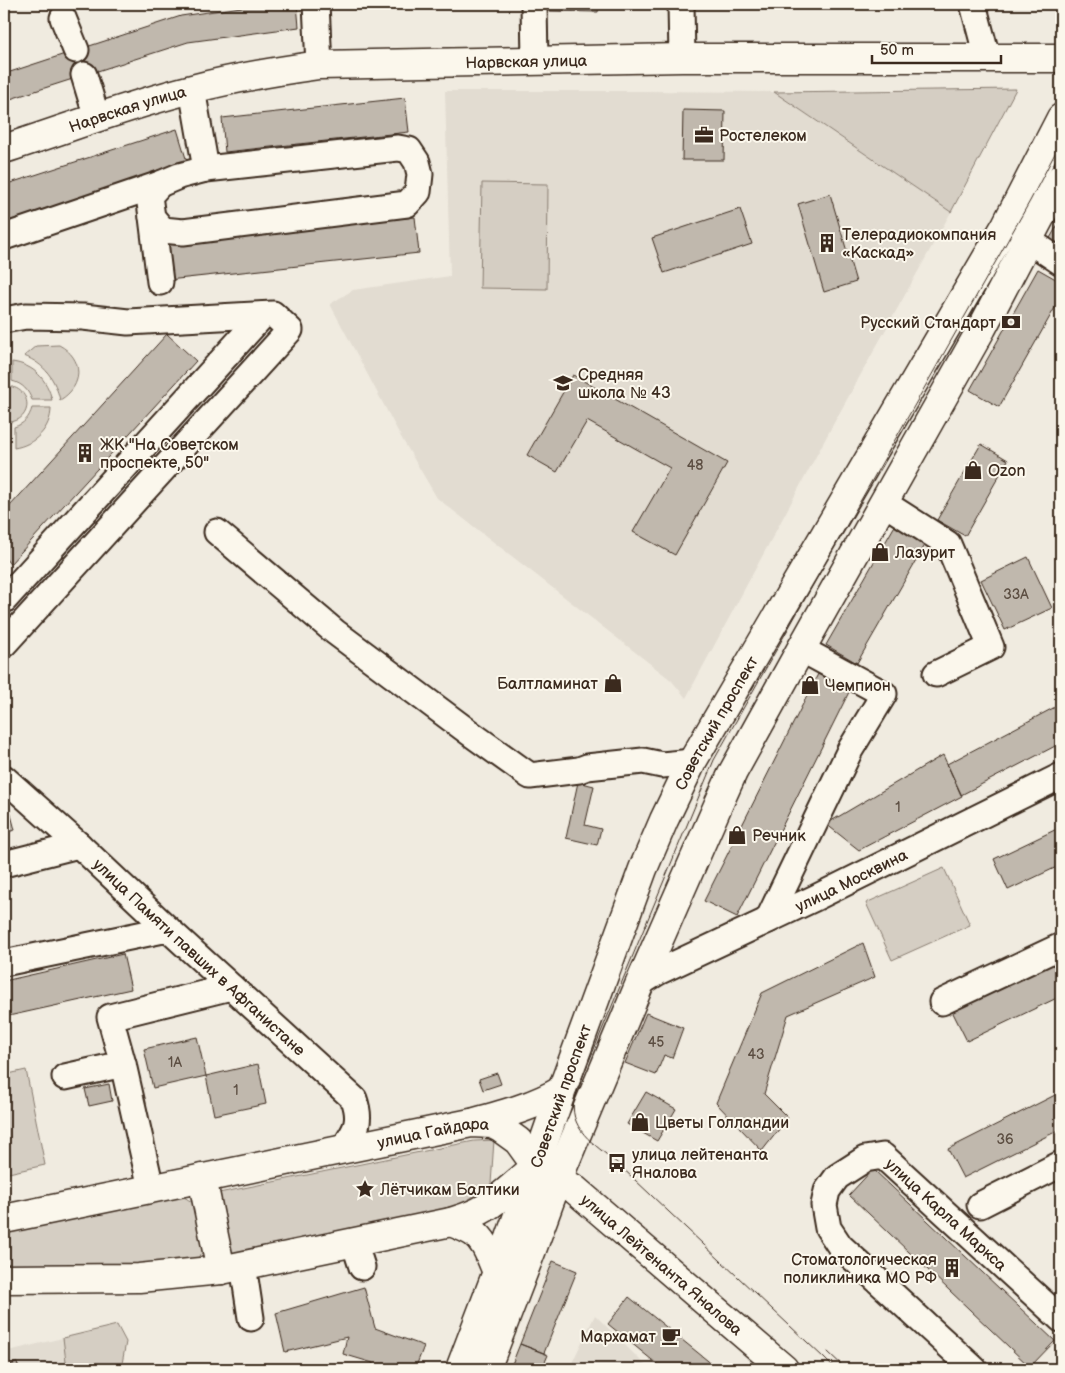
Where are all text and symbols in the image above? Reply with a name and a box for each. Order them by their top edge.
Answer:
scale bar [872,32,1001,64]
text: 50 m [880,41,914,60]
street label: Нарвская улица [465,52,588,73]
street label: Нарвская улица [67,83,189,137]
office icon: Ростелеком [693,124,715,146]
place label: Ростелеком [719,127,807,146]
place label: Телерадиокомпания «Каскад» [842,226,997,263]
building icon: Телерадиокомпания «Каскад» [816,232,838,254]
bank icon: Русский Стандарт [1000,311,1022,333]
place label: Русский Стандарт [860,314,997,333]
place label: Средняя школа № 43 [578,366,671,403]
school or university icon: Средняя школа № 43 [552,372,574,394]
place label: ЖК "На Советском проспекте, 50" [100,436,239,473]
building icon: ЖК "На Советском проспекте, 50" [74,442,96,464]
house number: 48 [687,457,703,474]
shop icon: Ozon [962,459,984,481]
place label: Ozon [988,462,1026,481]
shop icon: Лазурит [869,541,891,563]
place label: Лазурит [894,544,956,563]
house number: 33А [1003,586,1029,603]
street label: Советский проспект [672,653,763,794]
shop icon: Балтламинат [602,672,624,694]
shop icon: Чемпион [799,674,821,696]
place label: Балтламинат [497,675,599,694]
place label: Чемпион [825,677,891,696]
house number: 1 [895,799,901,816]
shop icon: Речник [726,824,748,846]
place label: Речник [752,827,806,846]
street label: улица Москвина [793,845,911,917]
street label: улица Памяти павших в Афганистане [89,855,308,1061]
street label: Советский проспект [527,1022,596,1171]
house number: 45 [648,1034,664,1051]
house number: 43 [747,1046,765,1063]
house number: 1А [168,1054,182,1071]
house number: 1 [233,1082,239,1099]
shop icon: Цветы Голландии [629,1111,651,1133]
place label: Цветы Голландии [655,1114,789,1133]
street label: улица Гайдара [376,1115,490,1153]
house number: 36 [996,1131,1014,1148]
place label: улица лейтенанта Яналова [632,1146,769,1183]
bus stop icon: улица лейтенанта Яналова [606,1152,628,1174]
street label: улица Карла Маркса [881,1155,1010,1276]
place icon: Лётчикам Балтики [354,1178,376,1200]
place label: Лётчикам Балтики [379,1181,520,1200]
street label: улица Лейтенанта Яналова [576,1191,746,1340]
place label: Стоматологическая поликлиника МО РФ [783,1251,937,1288]
building icon: Стоматологическая поликлиника МО РФ [941,1257,963,1279]
cafe icon: Мархамат [660,1325,682,1347]
place label: Мархамат [580,1328,657,1347]

